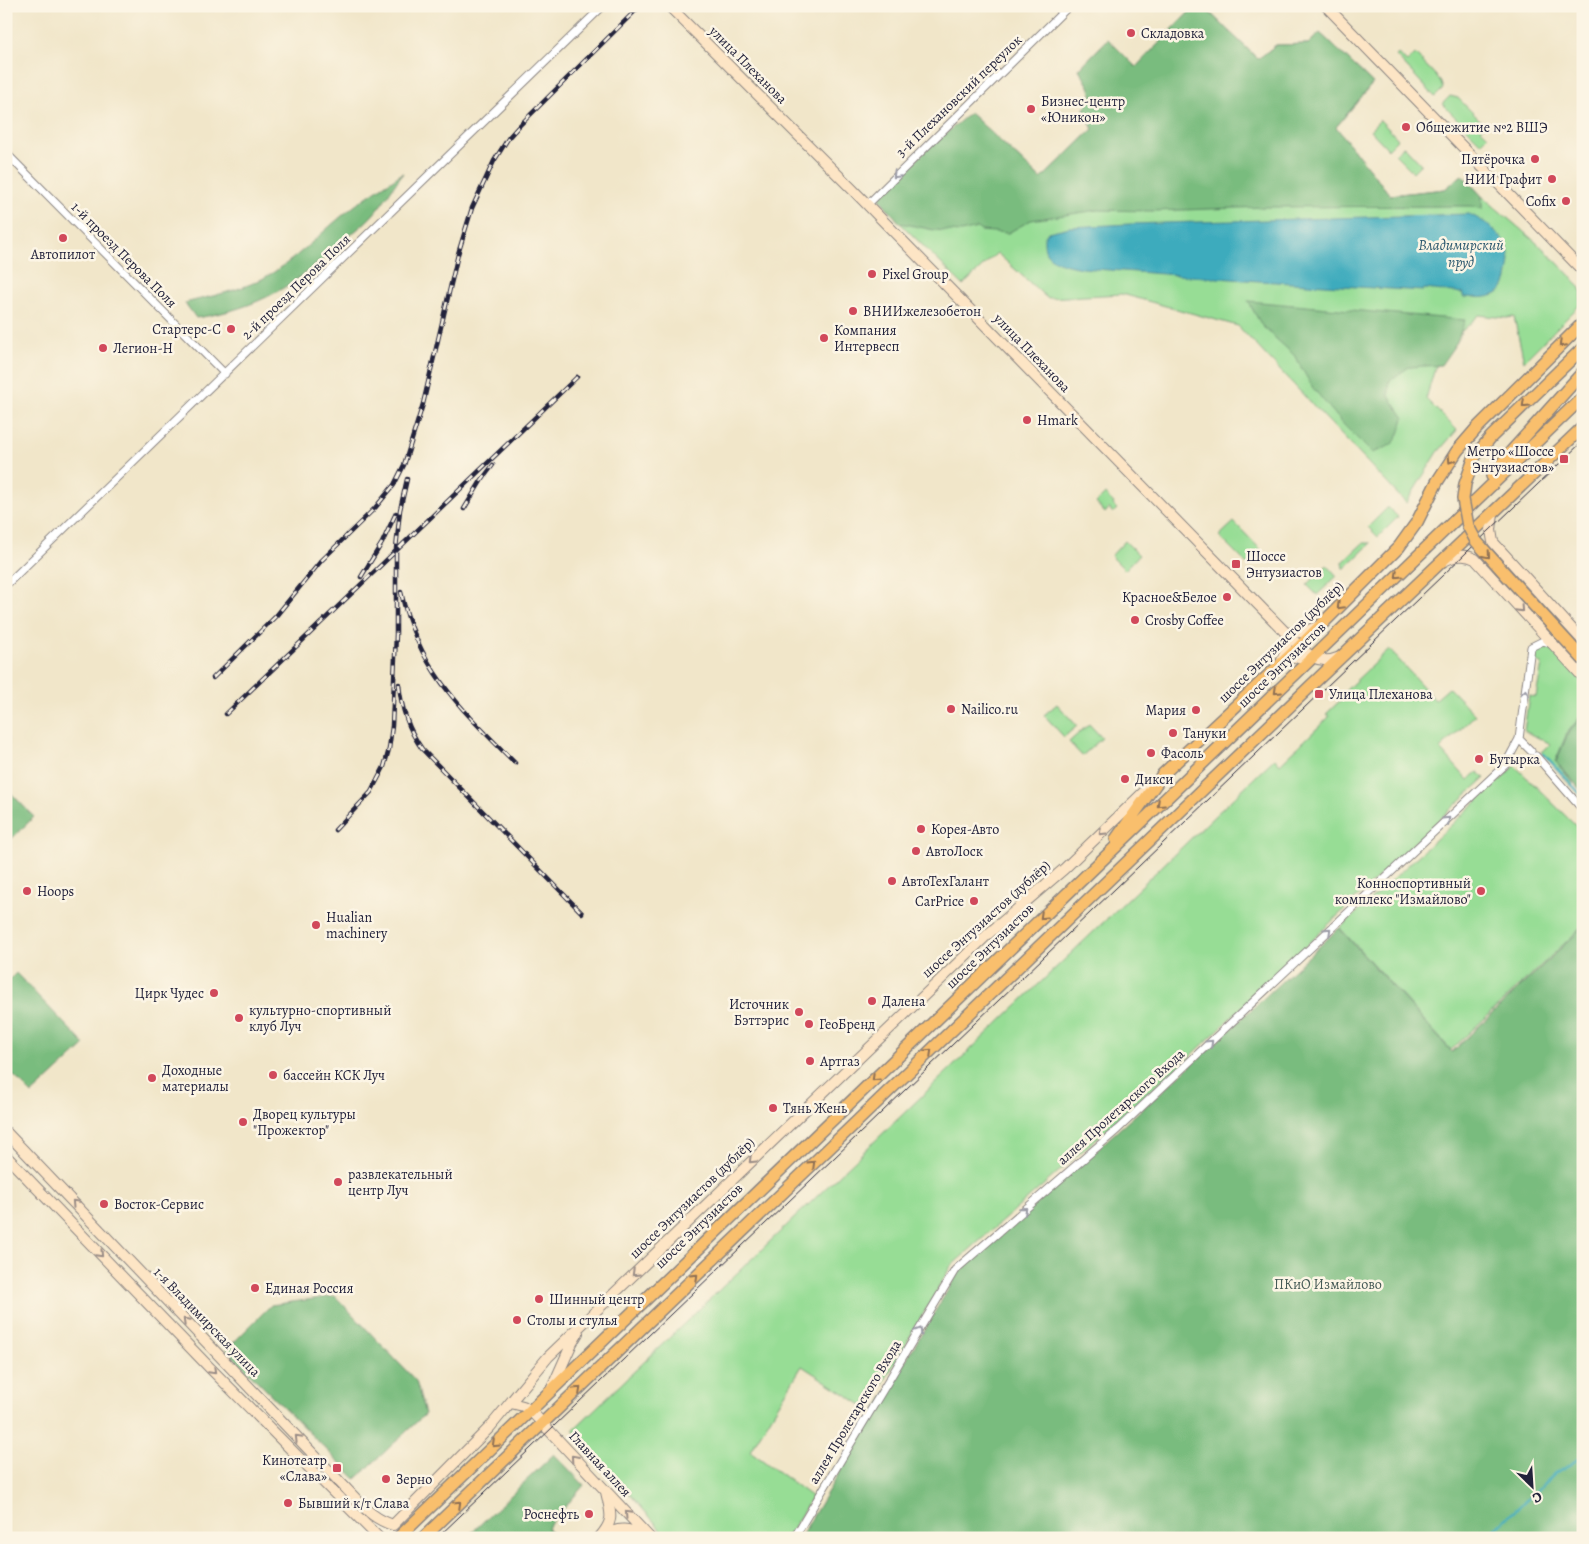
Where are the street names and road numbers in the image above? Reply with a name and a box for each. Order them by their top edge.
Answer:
street label: улица Плеханова [704,21,791,108]
street label: 3-й Плехановский переулок [892,31,1026,161]
street label: 1-й проезд Перова Поля [67,198,181,312]
street label: 2-й проезд Перова Поля [238,230,355,344]
street label: улица Плеханова [989,309,1075,397]
street label: шоссе Энтузиастов (дублёр) [1215,578,1347,706]
street label: шоссе Энтузиастов [1235,619,1329,711]
street label: шоссе Энтузиастов (дублёр) [918,857,1054,981]
street label: шоссе Энтузиастов [943,900,1037,992]
street label: аллея Пролетарского Входа [1053,1044,1189,1169]
street label: шоссе Энтузиастов (дублёр) [626,1134,758,1262]
street label: шоссе Энтузиастов [652,1180,746,1272]
street label: 1-я Владимирская улица [149,1263,265,1381]
street label: аллея Пролетарского Входа [804,1336,906,1488]
street label: Главная аллея [565,1427,636,1501]

